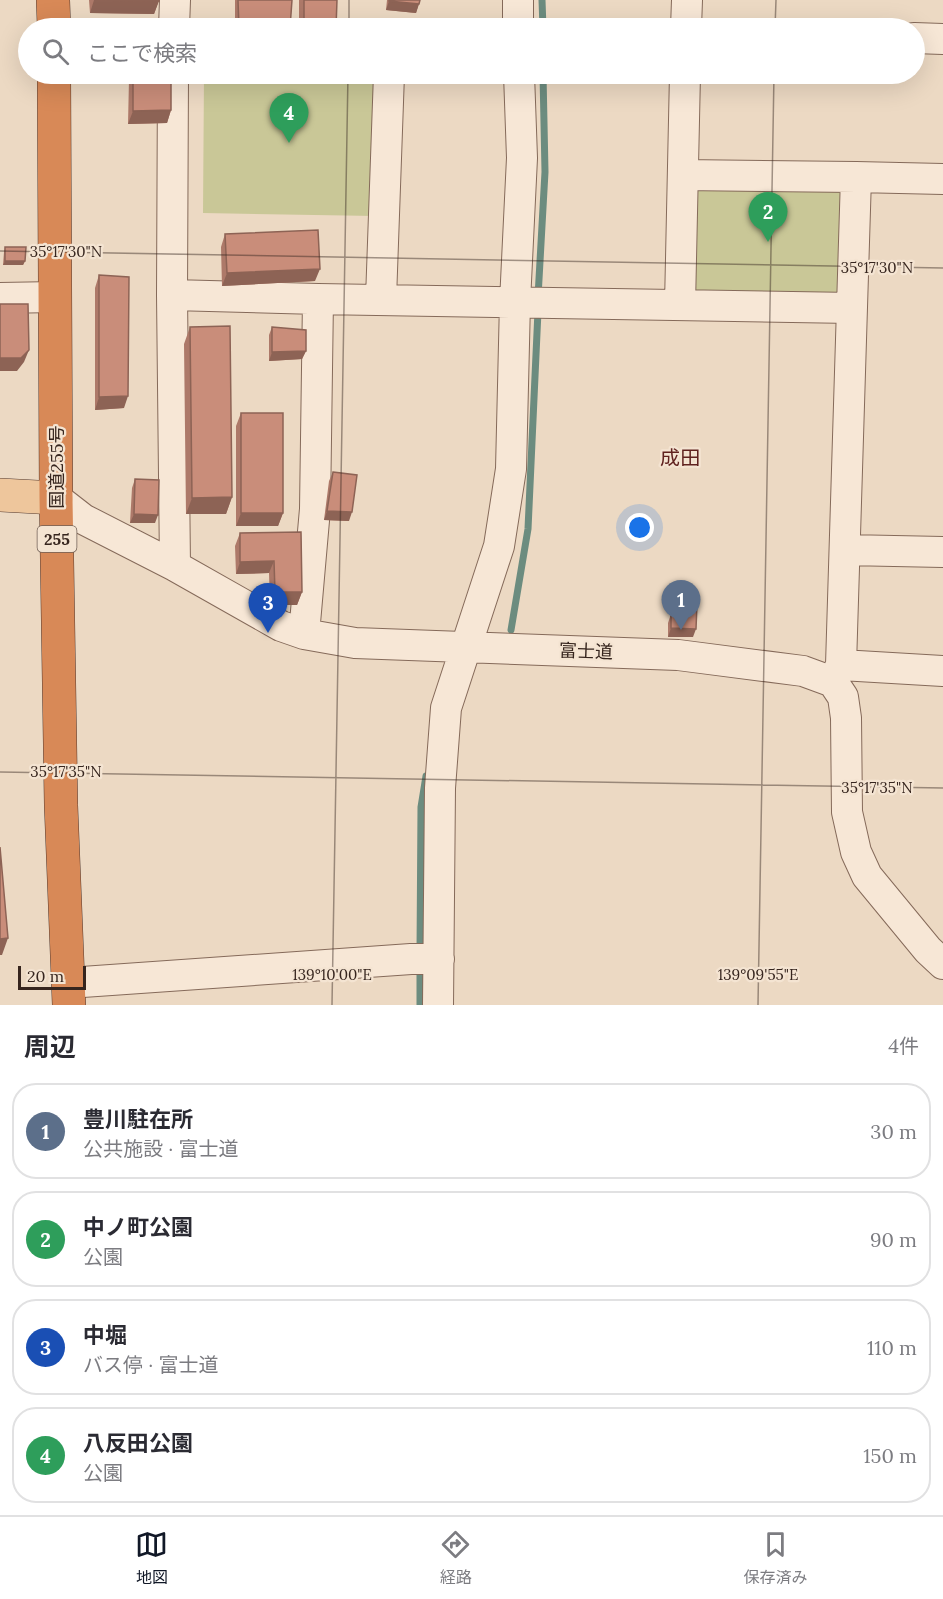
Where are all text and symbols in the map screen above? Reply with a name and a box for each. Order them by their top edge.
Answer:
search box [18,18,925,84]
icon: search [39,35,72,68]
text: ここで検索 [87,39,197,67]
pin: 4 [270,94,308,143]
pin: 2 [748,192,788,242]
text: 35°17'30"N [30,242,102,261]
text: 35°17'30"N [841,258,913,277]
street label: 国道255号 [45,425,68,509]
district label: 成田 [660,445,700,470]
your location [625,513,654,542]
road number: 255 [38,526,76,552]
pin: 1 [662,580,700,630]
pin: 3 [248,584,288,633]
street label: 富士道 [559,639,613,663]
text: 35°17'35"N [30,762,102,781]
text: 35°17'35"N [841,778,913,797]
scale bar [18,963,86,990]
text: 139°10'00"E [292,965,372,984]
text: 139°09'55"E [718,965,798,984]
text: 20 m [27,966,64,986]
text: 周辺 [24,1030,76,1063]
text: 4件 [888,1033,919,1058]
text: 豊川駐在所 [83,1105,193,1133]
text: 1 [41,1119,50,1144]
text: 30 m [870,1119,917,1144]
text: 公共施設 · 富士道 [83,1136,239,1161]
text: 中ノ町公園 [83,1213,193,1241]
text: 2 [40,1227,51,1252]
text: 90 m [870,1227,917,1252]
text: 公園 [83,1244,123,1269]
text: 中堀 [83,1321,127,1349]
text: 3 [40,1335,51,1360]
text: 110 m [867,1335,917,1360]
text: バス停 · 富士道 [83,1352,219,1377]
text: 八反田公園 [83,1429,193,1457]
text: 4 [40,1443,51,1468]
text: 150 m [863,1443,917,1468]
text: 公園 [83,1460,123,1485]
tab: 地図 [135,1528,168,1588]
tab: 経路 [439,1528,472,1588]
tab: 保存済み [743,1528,807,1588]

